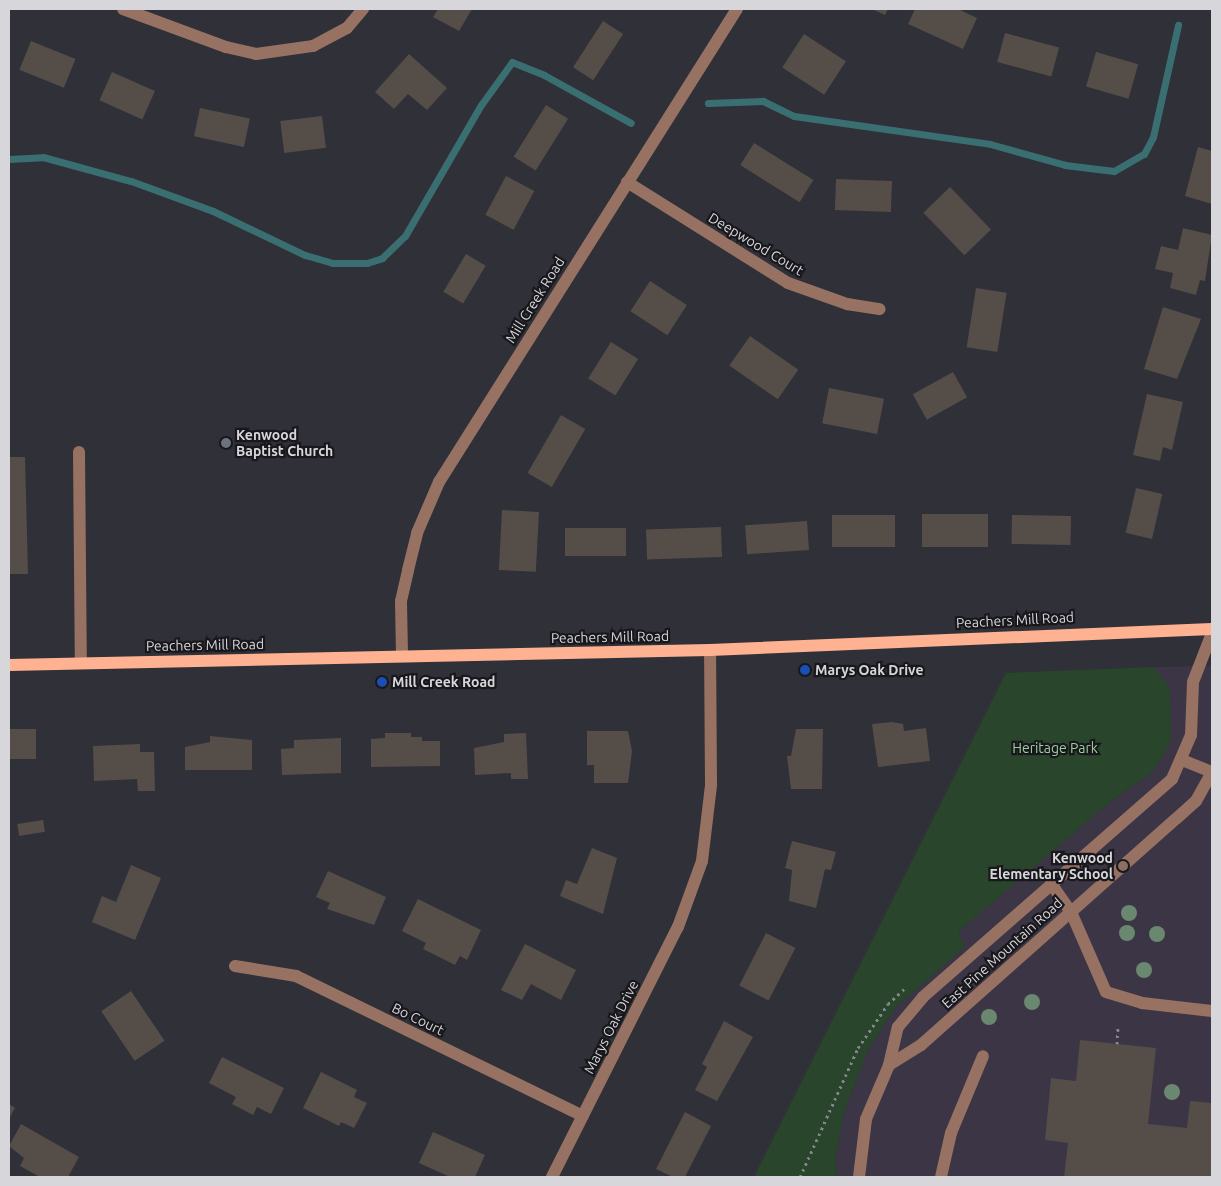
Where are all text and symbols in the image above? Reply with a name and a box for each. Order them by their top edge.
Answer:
street label: Deepwood Court [706,209,806,279]
street label: Mill Creek Road [502,254,568,346]
place label: Kenwood Baptist Church [236,427,333,460]
marker: Kenwood Baptist Church [220,437,232,449]
street label: Peachers Mill Road [956,609,1074,631]
street label: Peachers Mill Road [551,628,669,646]
street label: Peachers Mill Road [146,636,264,654]
place label: Marys Oak Drive [815,662,923,678]
marker: Marys Oak Drive [799,664,811,676]
place label: Mill Creek Road [392,674,495,690]
marker: Mill Creek Road [376,676,388,688]
park label: Heritage Park [1012,740,1098,756]
place label: Kenwood Elementary School [990,850,1113,882]
marker: Kenwood Elementary School [1117,860,1129,872]
street label: East Pine Mountain Road [938,894,1066,1012]
street label: Marys Oak Drive [580,978,642,1076]
street label: Bo Court [389,999,447,1039]

